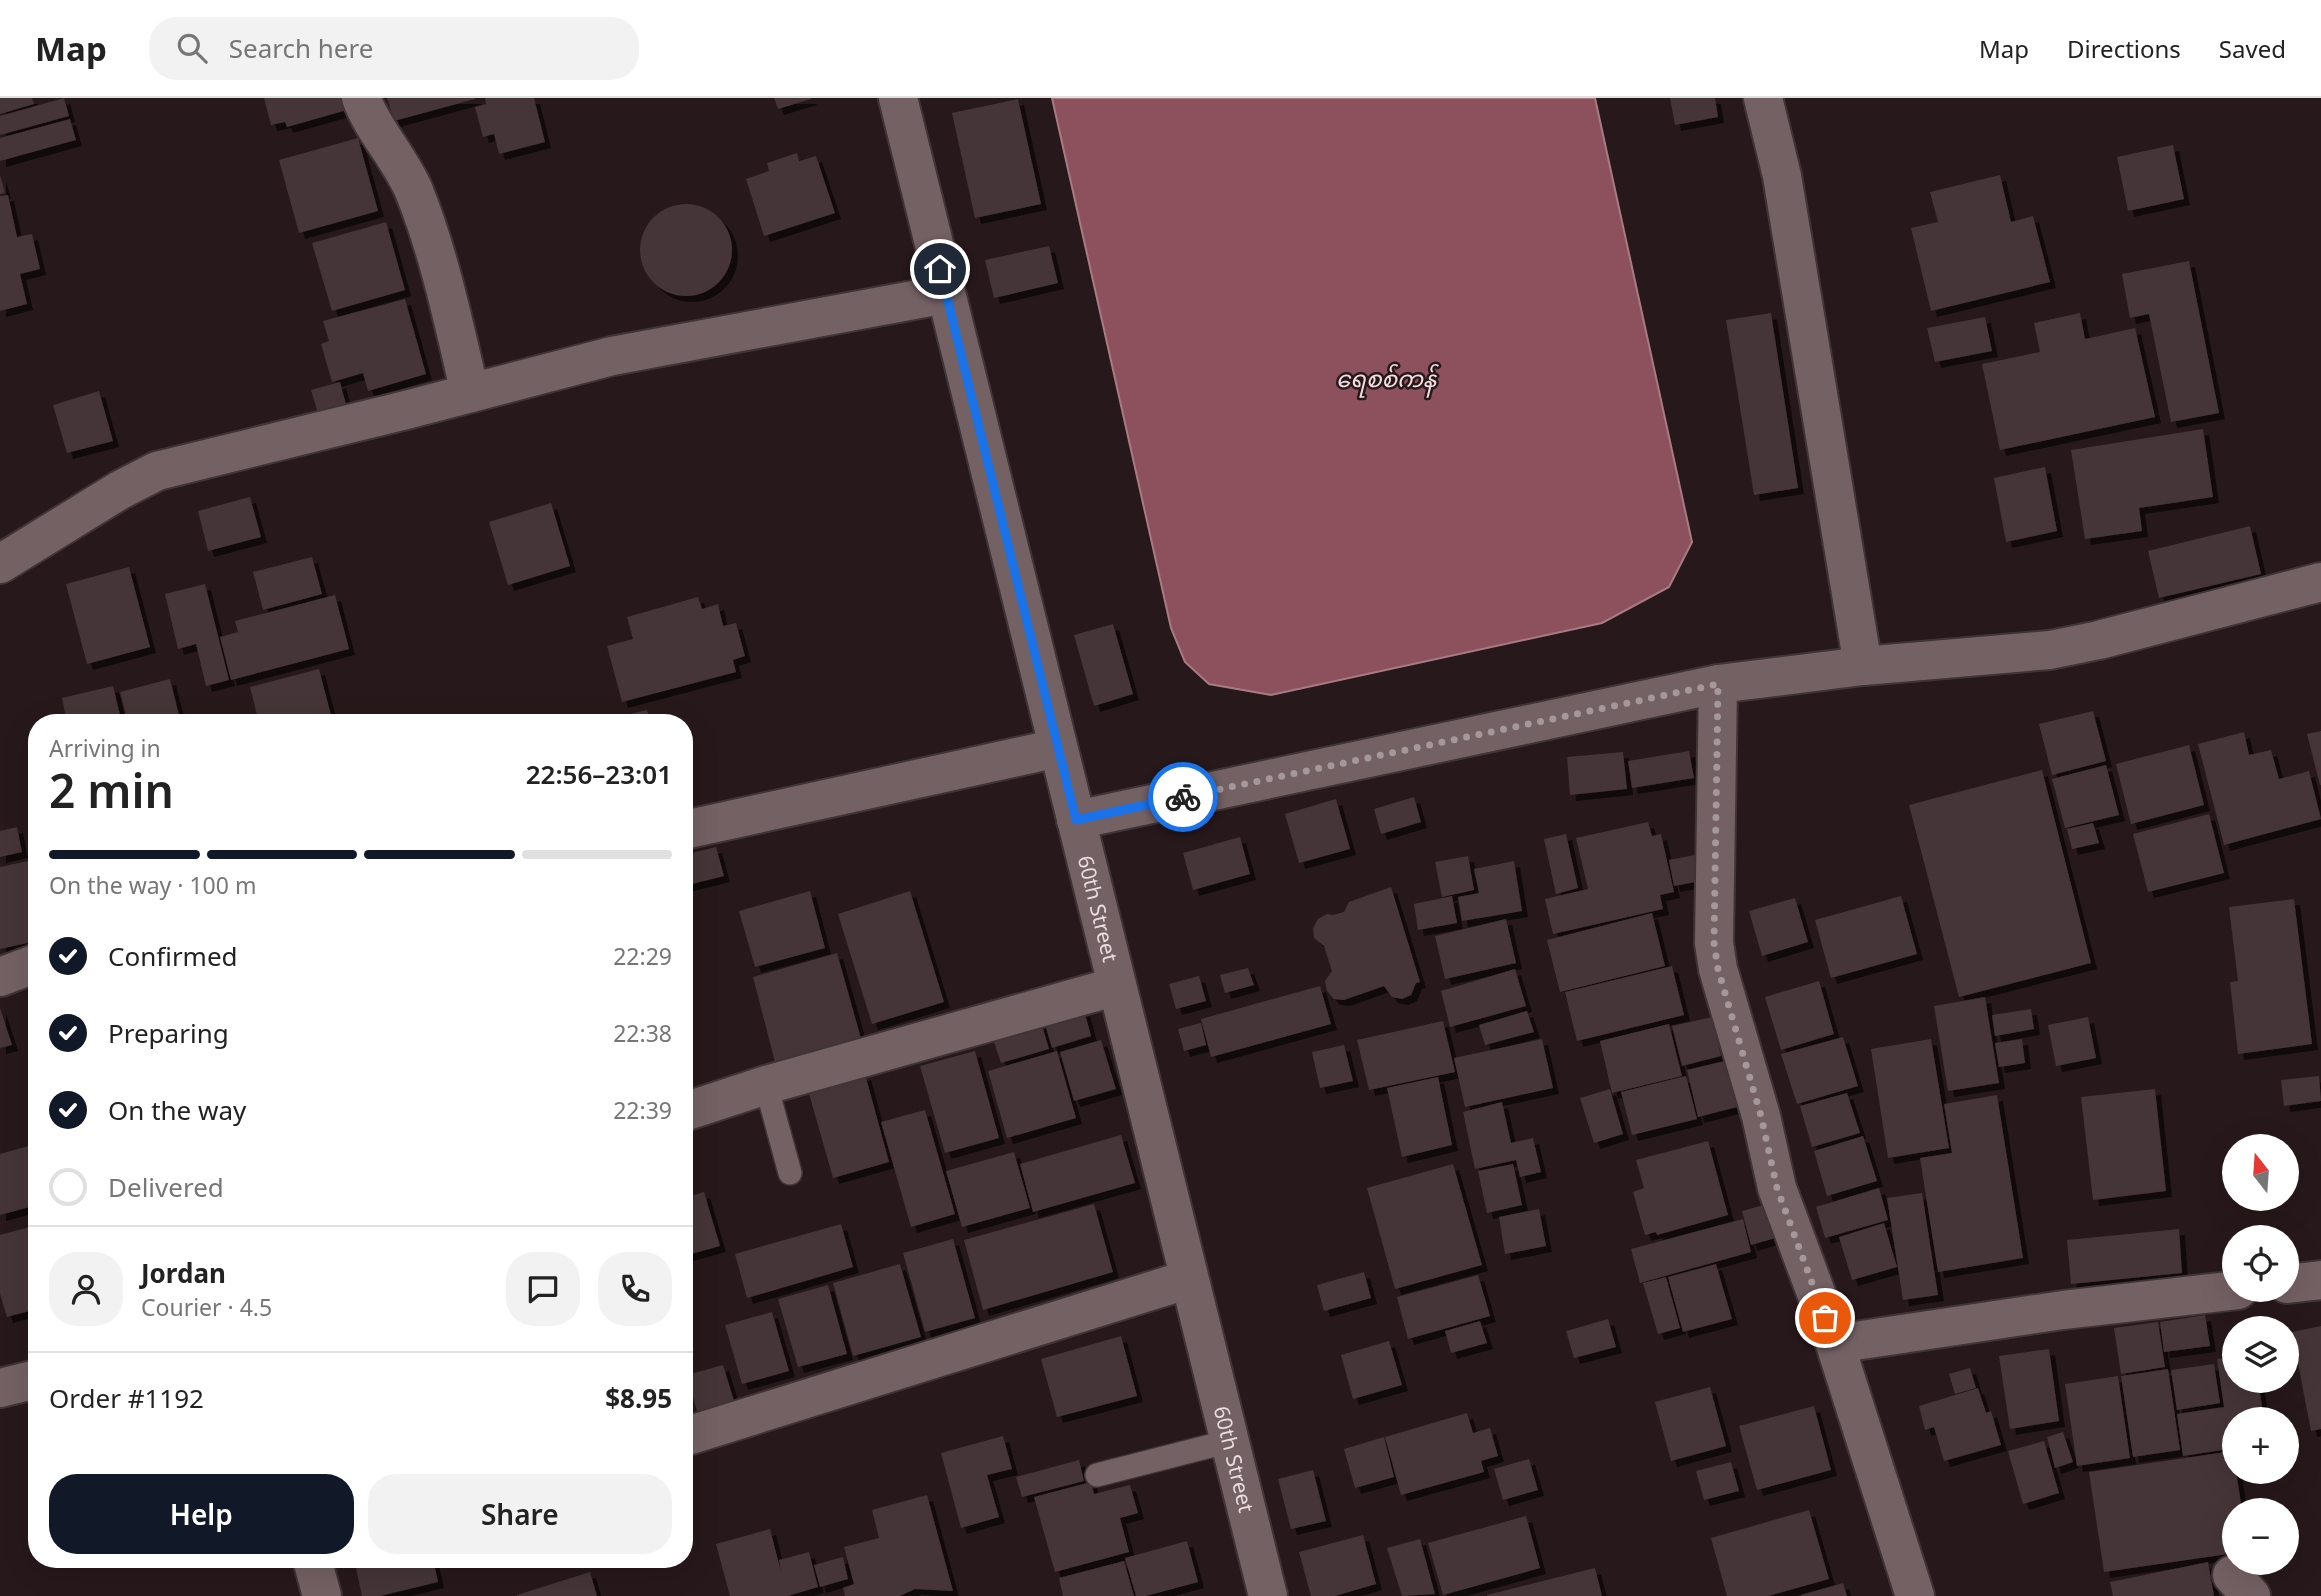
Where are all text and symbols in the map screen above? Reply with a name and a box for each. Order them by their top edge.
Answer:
search box [149,17,639,80]
text: Map [35,26,107,71]
icon: search [173,29,211,67]
text: Search here [229,30,373,66]
text: Map [1979,32,2029,65]
text: Directions [2067,32,2181,65]
text: Saved [2219,32,2286,65]
pin [910,239,970,299]
icon: home [921,250,959,288]
water label: ရေစစ်ကန် [1336,362,1439,398]
text: Arriving in [49,732,161,764]
text: 22:56–23:01 [526,756,672,792]
text: 2 min [49,759,174,821]
courier [1148,762,1218,832]
icon: bike [1164,778,1202,816]
street label: 60th Street [1072,852,1125,965]
text: On the way · 100 m [49,869,256,901]
icon: check [49,937,87,975]
text: Confirmed [108,938,238,974]
text: 22:29 [613,940,672,972]
icon: check [49,1014,87,1052]
text: Preparing [108,1015,229,1051]
text: 22:38 [613,1017,672,1049]
icon: check [49,1091,87,1129]
text: On the way [108,1092,246,1128]
text: 22:39 [613,1094,672,1126]
north arrow [2222,1134,2300,1211]
map controls [2222,1134,2299,1575]
text: Delivered [108,1169,224,1205]
button: locate [2222,1225,2299,1302]
button: person [49,1252,123,1326]
button: chat [506,1252,580,1326]
button: phone [598,1252,672,1326]
text: Jordan [141,1255,226,1291]
pin [1795,1288,1855,1348]
text: Courier · 4.5 [141,1291,272,1323]
icon: bag [1806,1299,1844,1337]
button: layers [2222,1316,2299,1393]
text: Order #1192 [49,1380,204,1416]
text: $8.95 [605,1380,672,1416]
street label: 60th Street [1208,1403,1261,1516]
button: + [2222,1407,2299,1484]
button: Help [49,1474,354,1554]
button: Share [368,1474,672,1554]
button: − [2222,1498,2299,1575]

